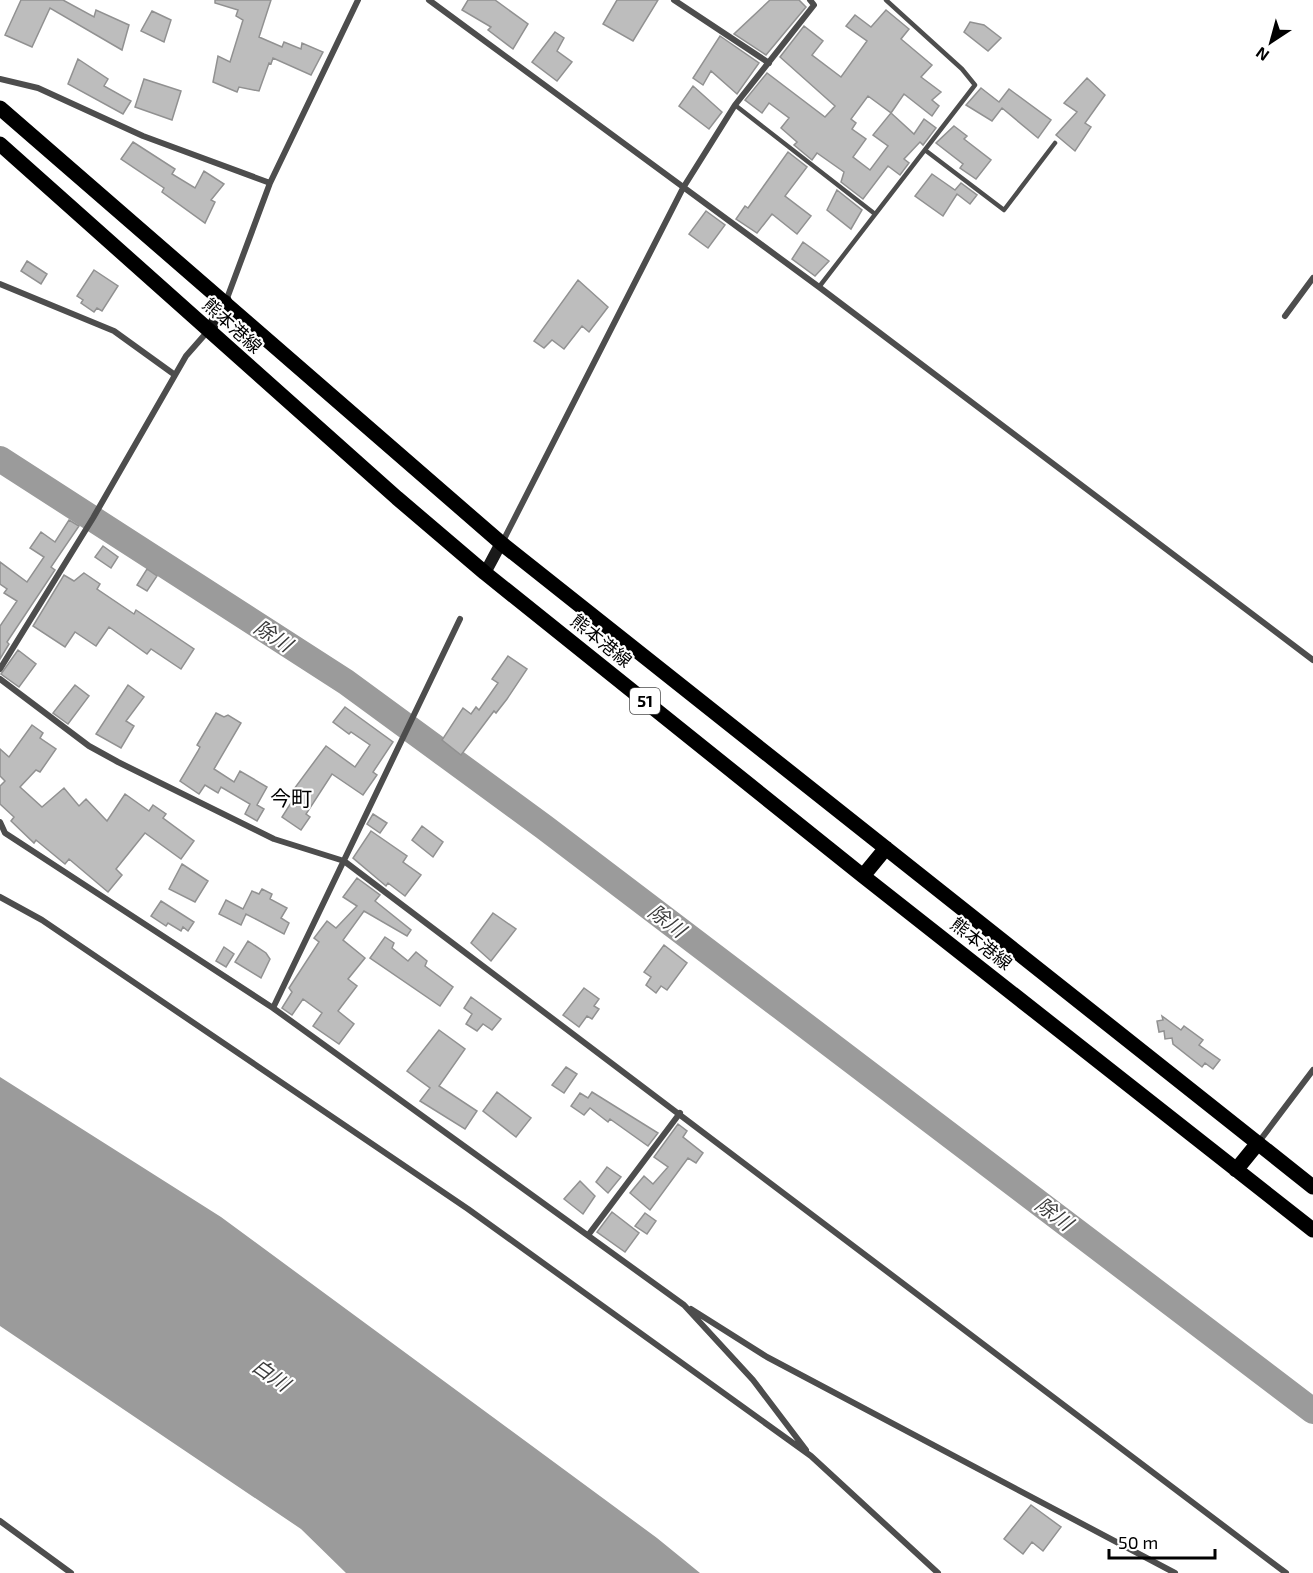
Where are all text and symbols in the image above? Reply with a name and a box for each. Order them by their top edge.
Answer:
north arrow [1241,12,1301,72]
text: N [1252,43,1272,66]
street label: 熊本港線 [199,293,267,358]
street label: 熊本港線 [567,609,637,671]
water label: 除川 [250,614,299,657]
road number: 51 [630,688,660,714]
district label: 今町 [270,785,312,810]
water label: 除川 [644,899,692,943]
street label: 熊本港線 [946,912,1017,974]
water label: 除川 [1031,1192,1079,1236]
water label: 白川 [248,1353,296,1397]
scale bar [1109,1522,1216,1560]
text: 50 m [1118,1531,1158,1553]

